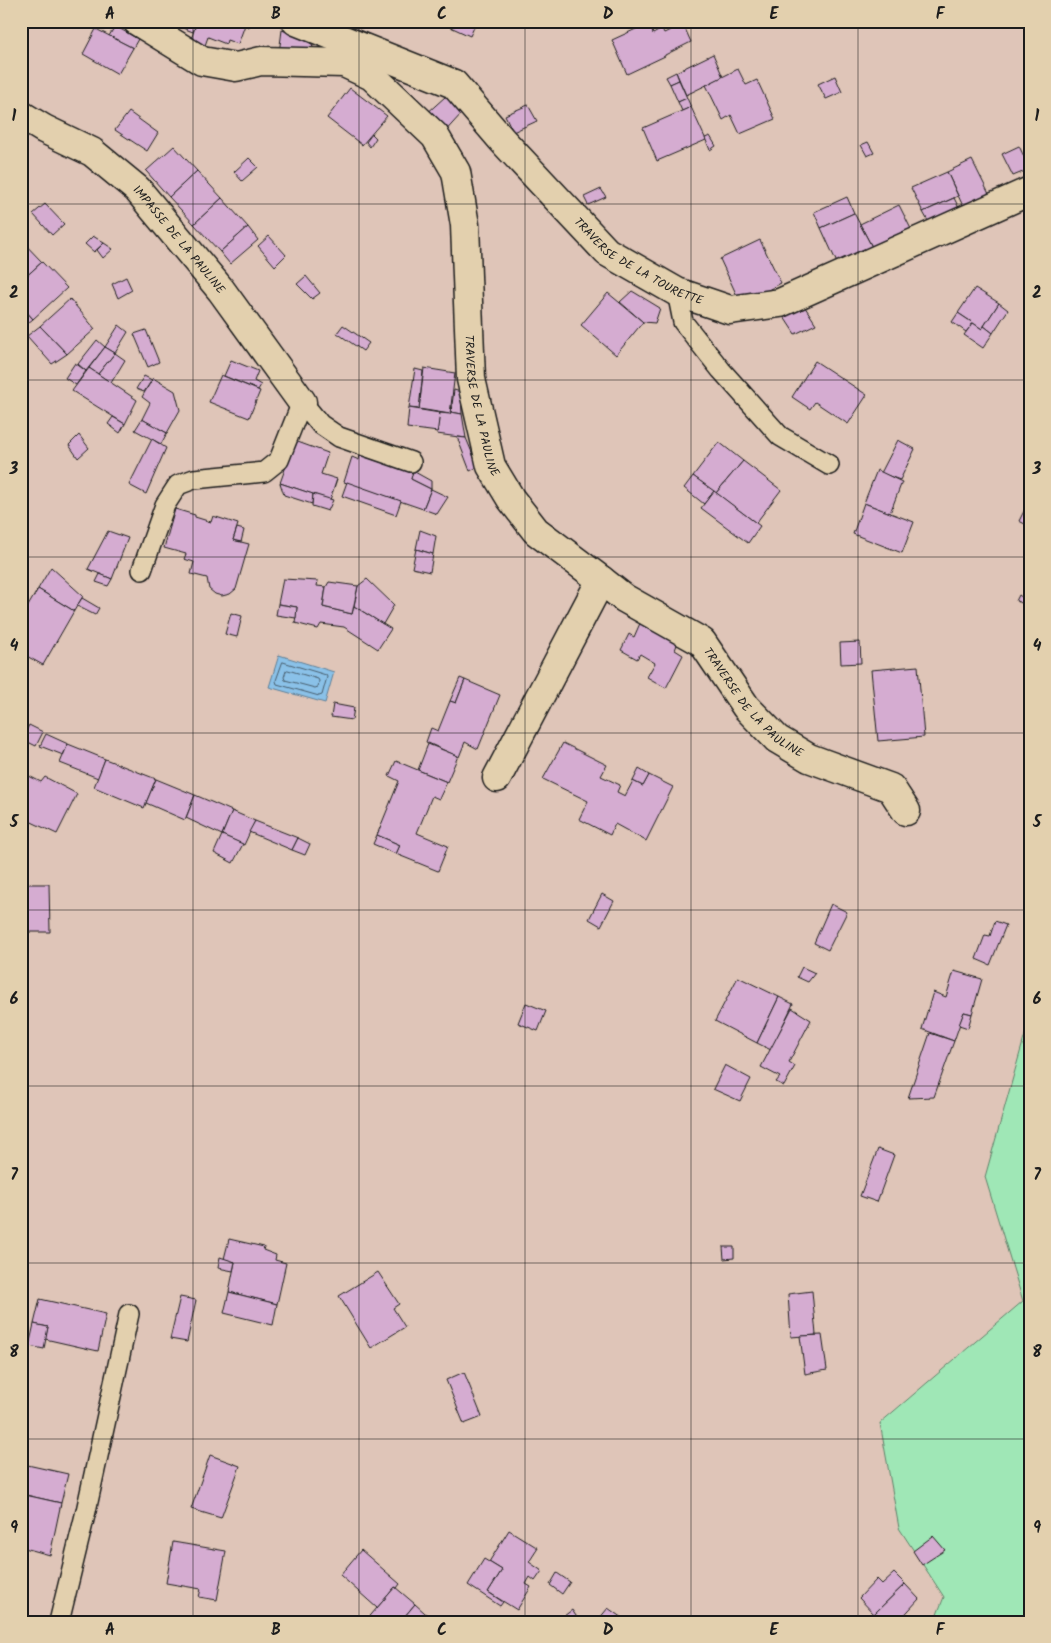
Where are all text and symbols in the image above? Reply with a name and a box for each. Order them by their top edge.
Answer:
text: A [105,2,115,27]
text: B [271,2,281,27]
text: C [437,2,447,27]
text: D [603,2,614,27]
text: E [770,2,780,27]
text: F [936,2,946,27]
text: 1 [12,104,17,129]
text: 1 [1035,104,1040,129]
street label: IMPASSE DE LA PAULINE [129,180,230,299]
street label: TRAVERSE DE LA TOURETTE [569,213,707,311]
text: 2 [9,281,19,306]
text: 2 [1032,281,1042,306]
street label: TRAVERSE DE LA PAULINE [459,335,505,481]
text: 3 [9,457,19,482]
text: 3 [1032,457,1042,482]
text: 4 [10,634,19,659]
text: 4 [1033,634,1042,659]
street label: TRAVERSE DE LA PAULINE [698,644,808,763]
text: 5 [9,810,20,835]
text: 5 [1032,810,1043,835]
text: 6 [10,987,19,1012]
text: 6 [1033,987,1042,1012]
text: 7 [10,1163,18,1188]
text: 7 [1033,1163,1041,1188]
text: 8 [9,1340,19,1365]
text: 8 [1032,1340,1042,1365]
text: 9 [10,1516,18,1541]
text: 9 [1033,1516,1041,1541]
text: A [105,1618,115,1643]
text: B [271,1618,281,1643]
text: C [437,1618,447,1643]
text: D [603,1618,614,1643]
text: E [770,1618,780,1643]
text: F [936,1618,946,1643]

